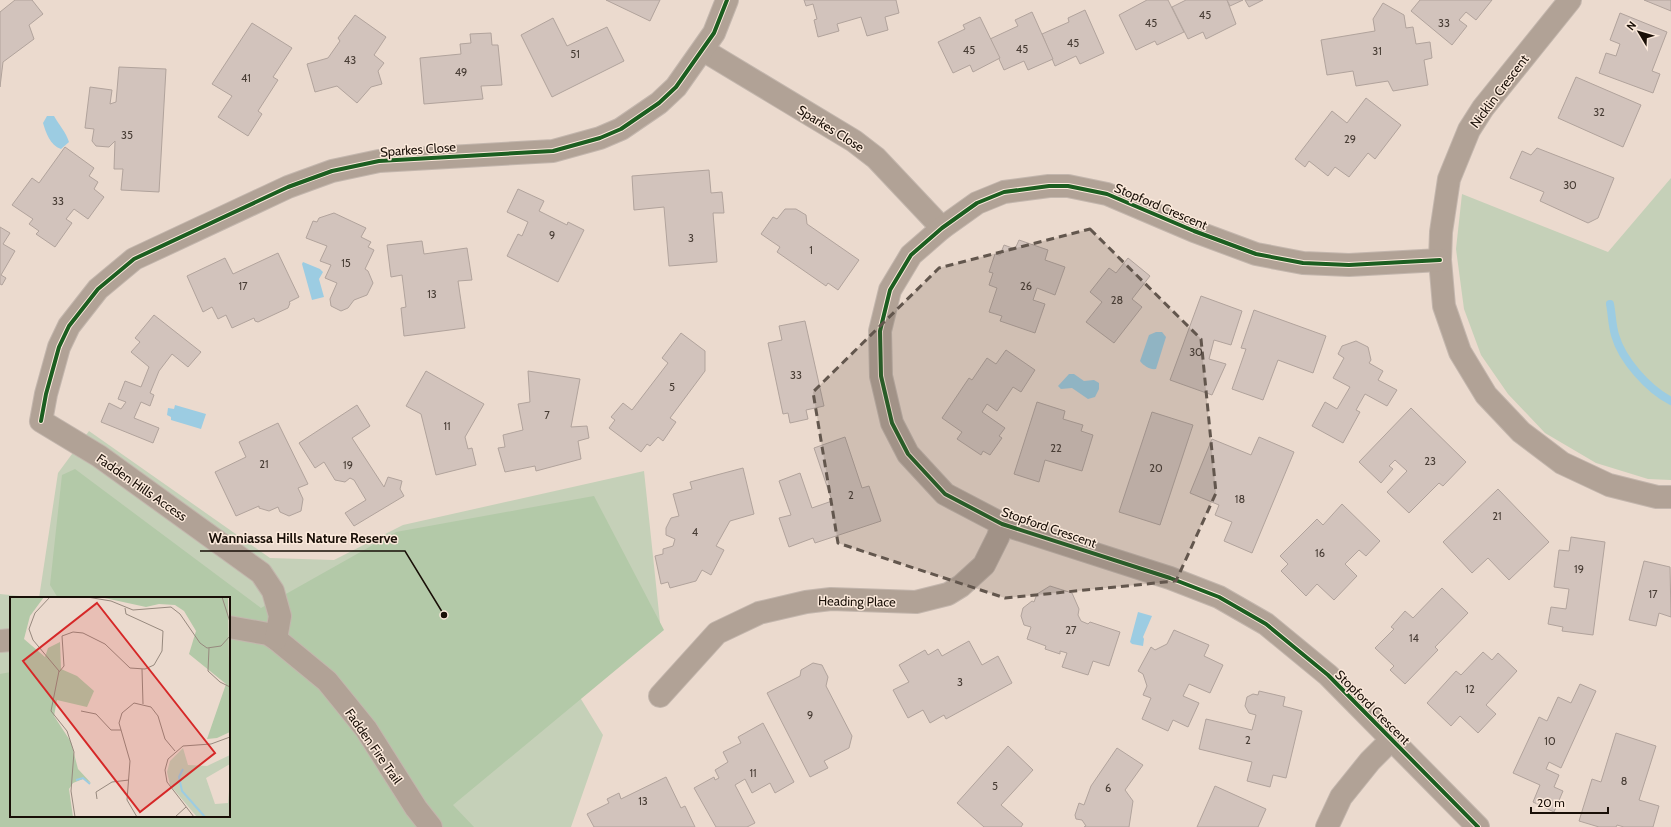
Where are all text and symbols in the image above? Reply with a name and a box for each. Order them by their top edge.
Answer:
house number: 45 [1199,8,1211,22]
north arrow [1619,12,1659,52]
house number: 45 [1145,16,1157,30]
house number: 33 [1438,16,1450,30]
text: N [1623,18,1639,33]
house number: 45 [1067,36,1079,50]
house number: 45 [1016,42,1028,56]
house number: 45 [963,43,975,57]
house number: 31 [1372,44,1382,58]
house number: 51 [570,47,580,61]
street label: Nicklin Crescent [1466,51,1532,131]
house number: 43 [344,53,356,67]
house number: 49 [455,65,467,79]
house number: 41 [241,71,251,85]
street label: Sparkes Close [795,101,868,155]
house number: 32 [1593,105,1605,119]
house number: 35 [121,128,133,142]
house number: 29 [1344,132,1356,146]
street label: Sparkes Close [380,138,457,160]
house number: 30 [1563,178,1577,192]
street label: Stopford Crescent [1112,179,1210,233]
house number: 33 [52,194,64,208]
house number: 9 [549,228,555,242]
house number: 3 [688,231,694,245]
house number: 1 [809,243,813,257]
house number: 15 [341,256,351,270]
house number: 17 [238,279,248,293]
house number: 26 [1020,279,1032,293]
house number: 13 [427,287,437,301]
house number: 28 [1111,293,1123,307]
house number: 30 [1189,345,1203,359]
house number: 33 [790,368,802,382]
house number: 5 [669,380,675,394]
house number: 7 [544,408,550,422]
house number: 11 [443,419,451,433]
house number: 22 [1050,441,1062,455]
street label: Fadden Hills Access [94,450,191,525]
house number: 23 [1424,454,1436,468]
house number: 21 [259,457,269,471]
house number: 19 [343,458,353,472]
house number: 20 [1149,461,1163,475]
house number: 2 [848,488,854,502]
house number: 18 [1235,492,1245,506]
street label: Stopford Crescent [999,503,1099,551]
house number: 21 [1492,509,1502,523]
callout: Wanniassa Hills Nature Reserve [200,525,405,551]
house number: 4 [692,525,699,539]
text: Wanniassa Hills Nature Reserve [208,529,398,547]
house number: 16 [1315,546,1325,560]
house number: 19 [1574,562,1584,576]
house number: 17 [1648,587,1658,601]
street label: Heading Place [818,592,896,610]
inset map [10,597,230,817]
house number: 27 [1065,623,1077,637]
house number: 14 [1409,631,1420,645]
street label: Stopford Crescent [1332,666,1414,748]
house number: 3 [957,675,963,689]
house number: 12 [1465,682,1475,696]
street label: Fadden Fire Trail [342,705,406,787]
house number: 9 [807,708,813,722]
house number: 2 [1245,733,1251,747]
house number: 10 [1544,734,1556,748]
house number: 11 [749,766,757,780]
house number: 8 [1621,774,1627,788]
house number: 5 [992,779,998,793]
house number: 6 [1105,781,1111,795]
scale bar [1531,789,1608,815]
house number: 13 [638,794,648,808]
text: 20 m [1537,795,1565,810]

